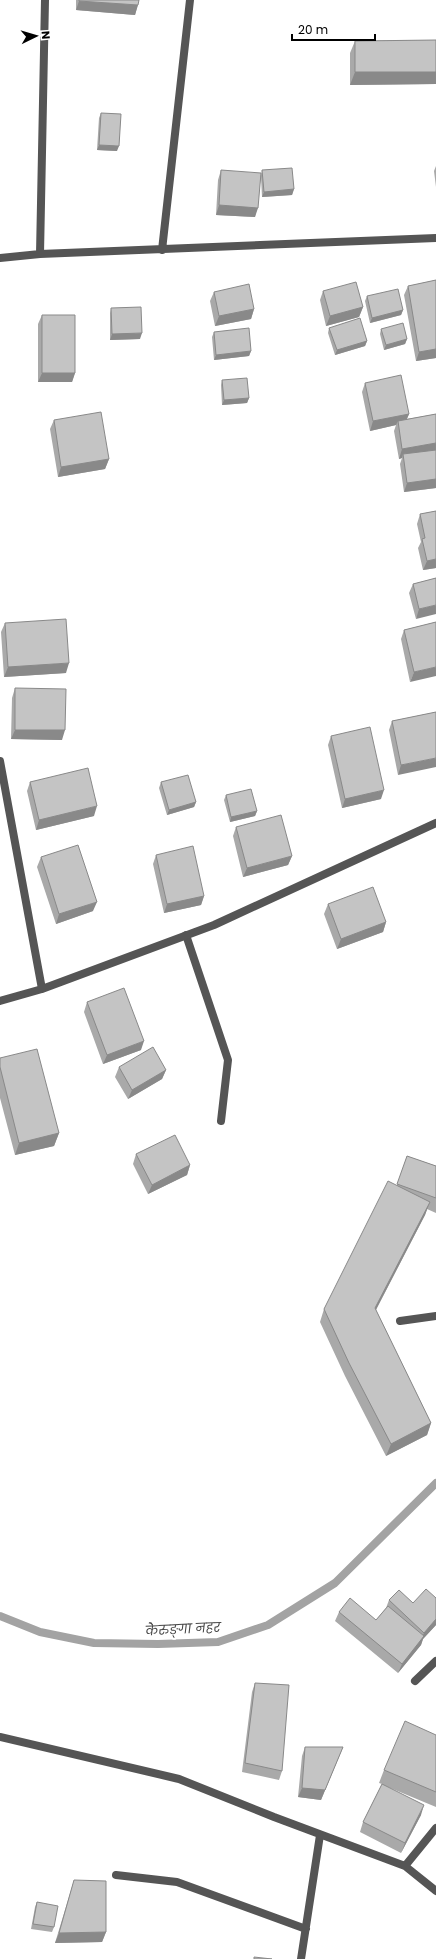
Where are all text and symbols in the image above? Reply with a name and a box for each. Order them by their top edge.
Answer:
north arrow [16,16,56,56]
scale bar [292,16,375,42]
text: 20 m [298,21,328,38]
text: N [38,30,54,40]
water label: केेरुङ्गा नहर [145,1617,223,1640]

